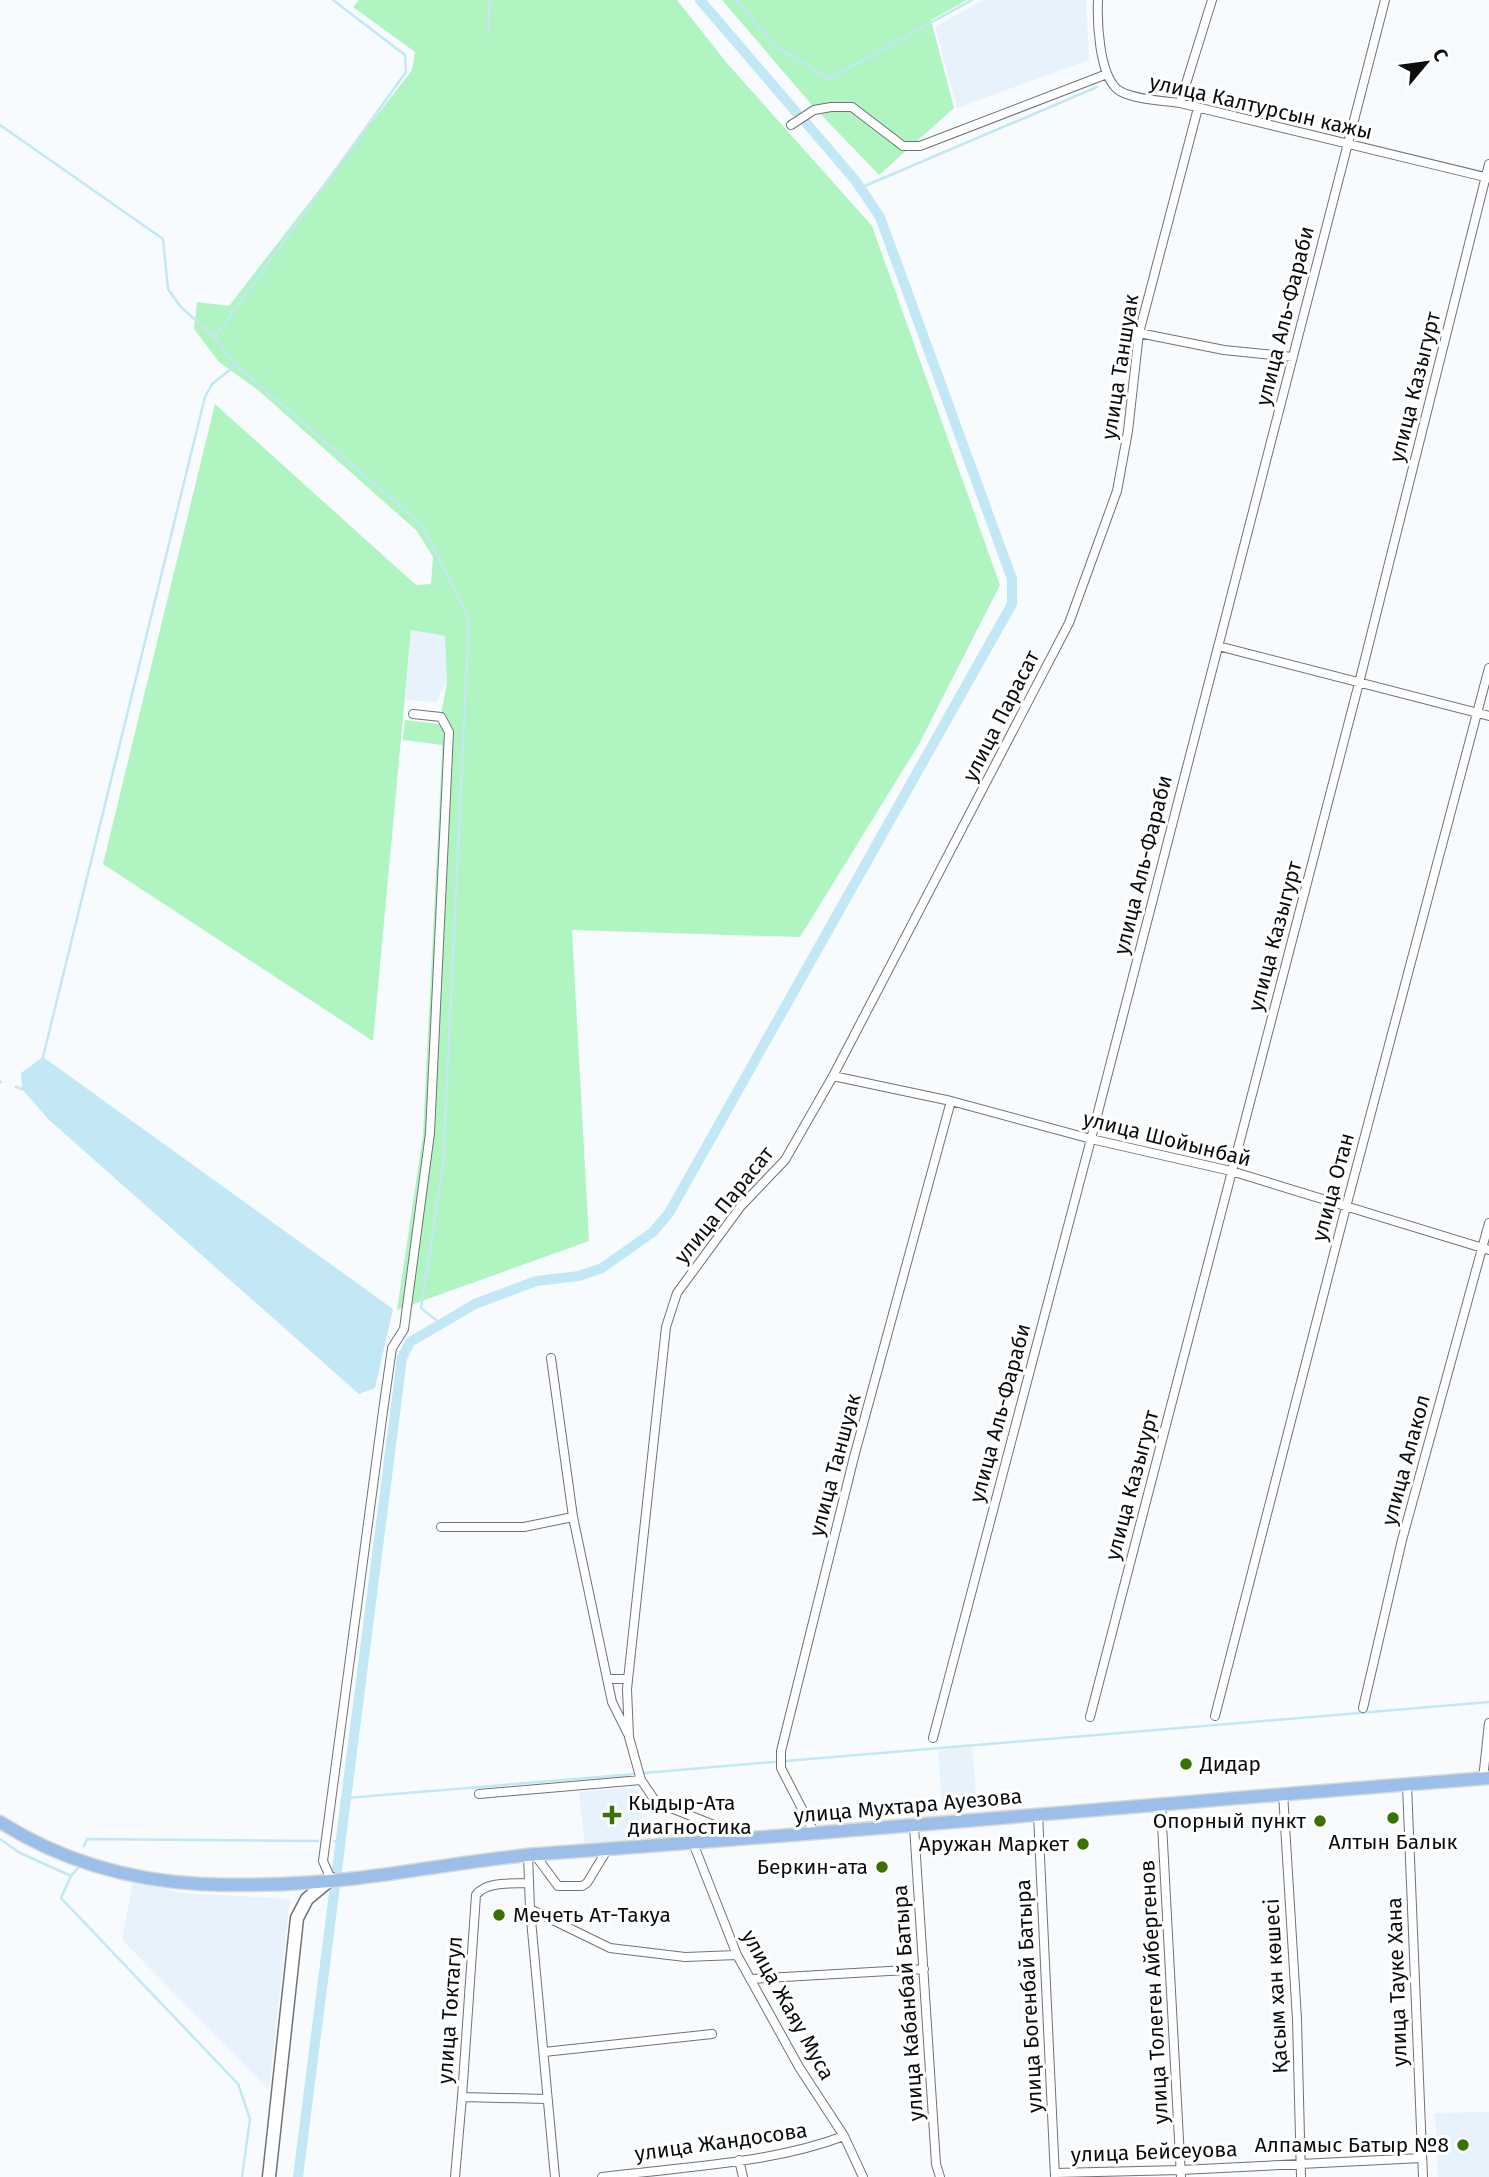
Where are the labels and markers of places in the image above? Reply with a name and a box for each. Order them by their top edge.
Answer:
place label: Дидар [1199,1751,1261,1777]
marker: Дидар [1178,1756,1194,1772]
place label: Кыдыр-Ата диагностика [628,1790,752,1840]
marker: Кыдыр-Ата диагностика [602,1805,622,1825]
place label: Опорный пункт [1153,1808,1307,1834]
marker: Алтын Балык [1385,1810,1401,1826]
marker: Опорный пункт [1312,1813,1328,1829]
place label: Алтын Балык [1328,1829,1458,1855]
place label: Аружан Маркет [919,1831,1070,1857]
marker: Аружан Маркет [1075,1836,1091,1852]
place label: Беркин-ата [757,1854,868,1880]
marker: Беркин-ата [874,1859,890,1875]
place label: Мечеть Ат-Такуа [513,1902,671,1928]
marker: Мечеть Ат-Такуа [491,1907,507,1923]
place label: Алпамыс Батыр №8 [1255,2132,1449,2158]
marker: Алпамыс Батыр №8 [1455,2137,1471,2153]

